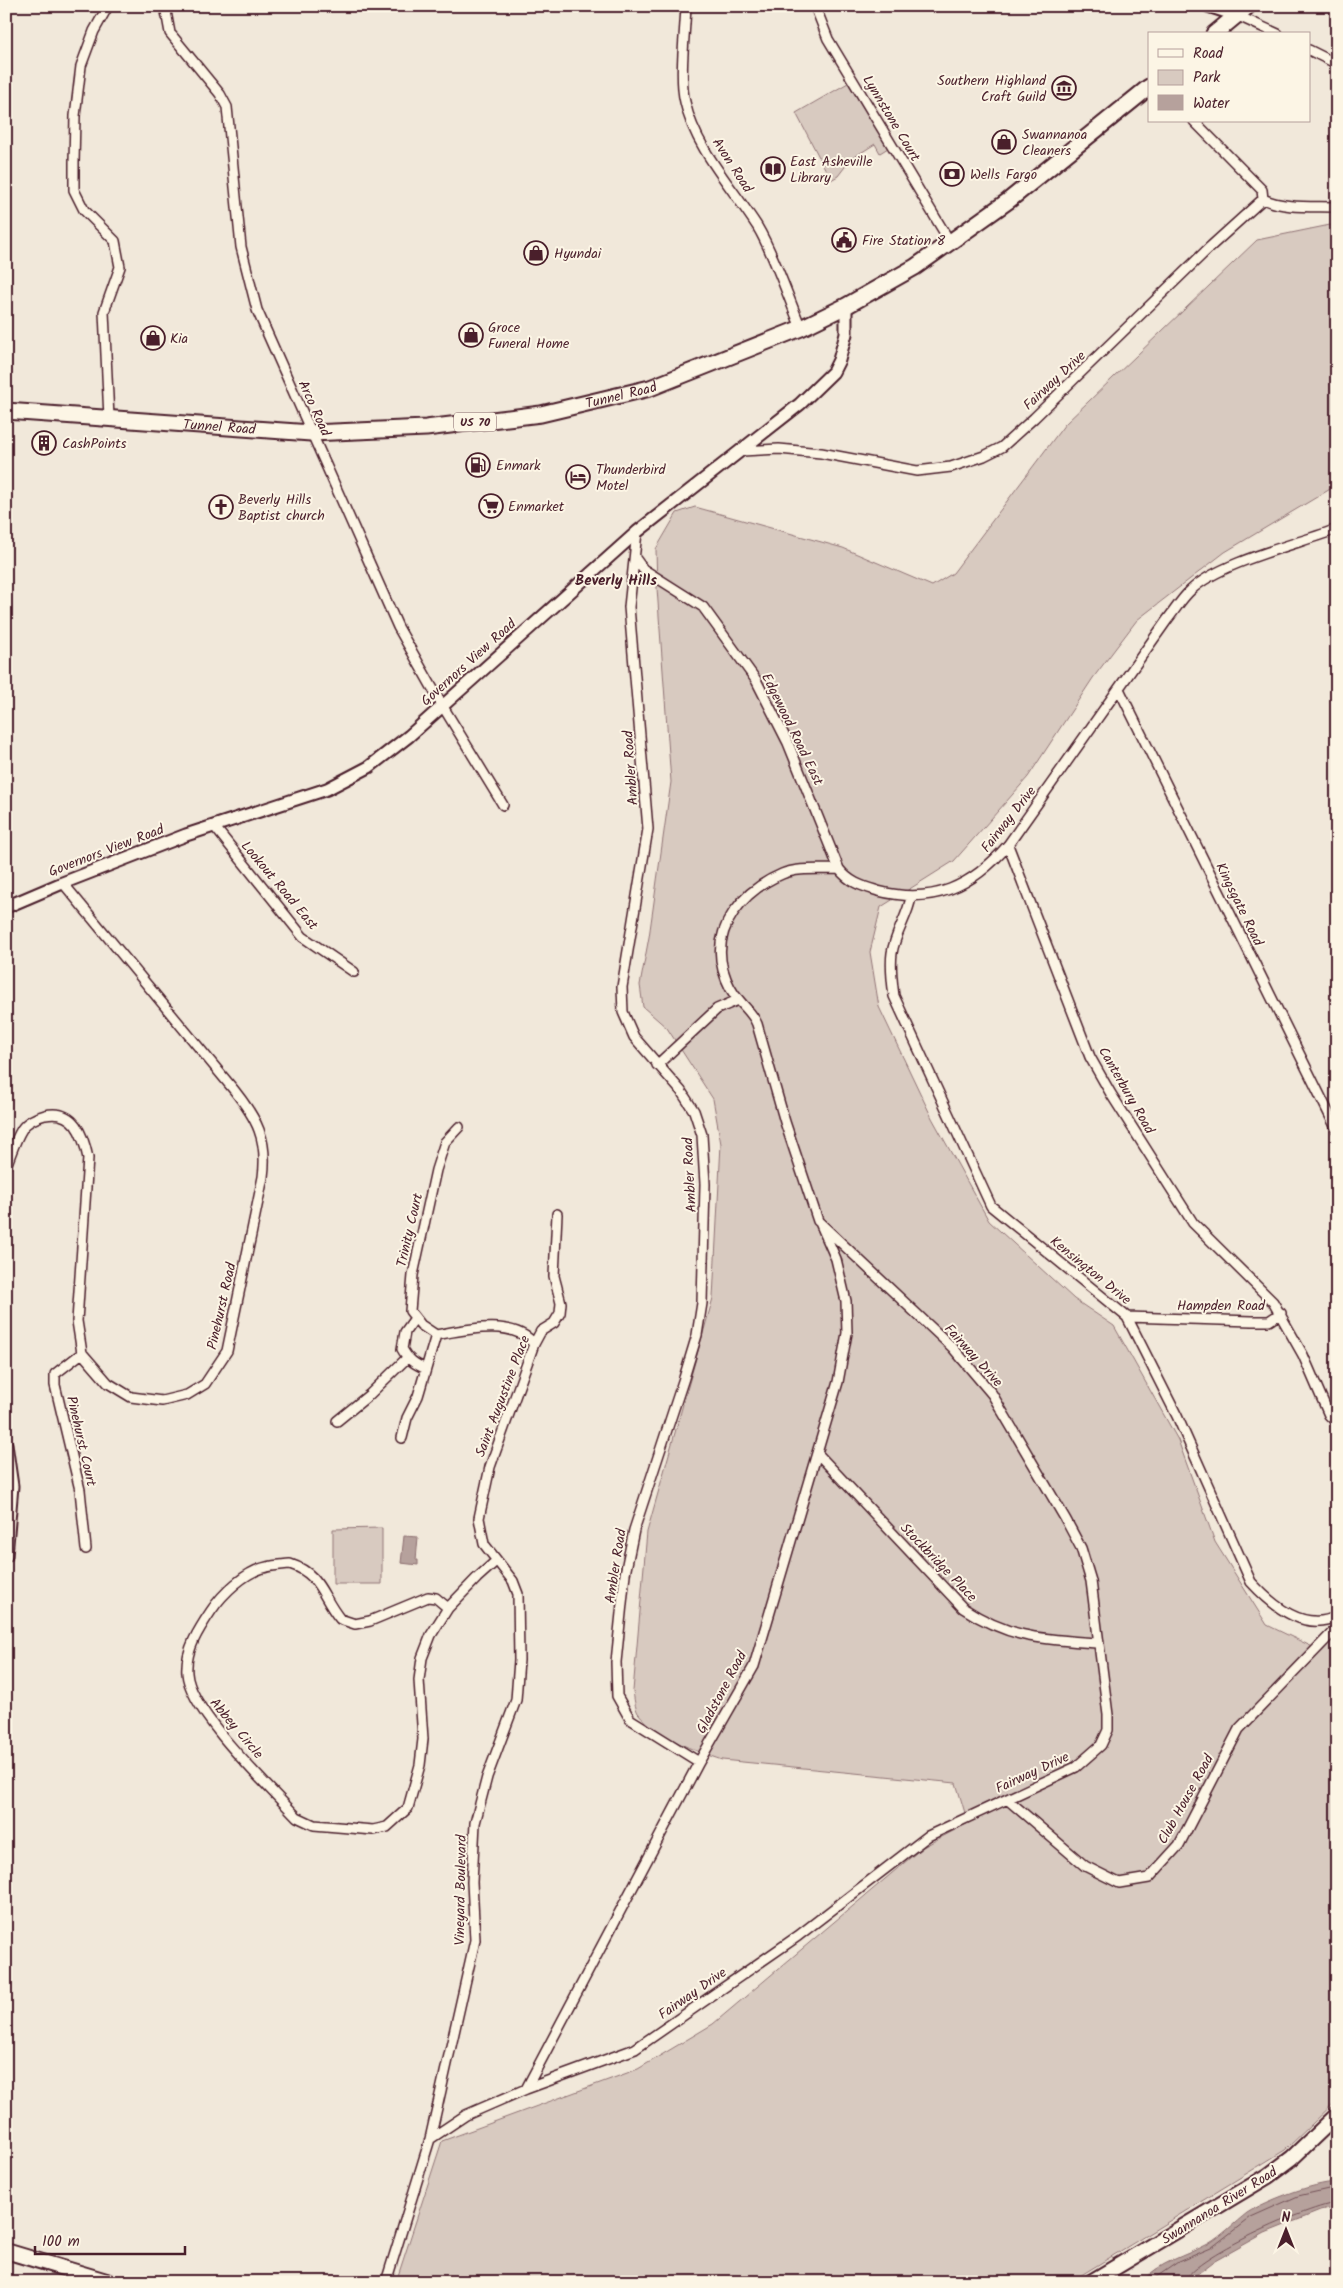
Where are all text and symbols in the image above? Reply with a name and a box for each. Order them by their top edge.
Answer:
legend [1148,32,1310,122]
text: Road [1193,42,1224,66]
text: Park [1193,66,1221,90]
place label: Southern Highland Craft Guild [937,70,1047,108]
street label: Lynnstone Court [857,71,926,167]
museum icon: Southern Highland Craft Guild [1051,75,1077,101]
text: Water [1193,92,1230,116]
place label: Swannanoa Cleaners [1022,124,1087,162]
shop icon: Swannanoa Cleaners [991,129,1017,155]
street label: Avon Road [706,134,759,198]
place label: East Asheville Library [790,151,873,189]
library icon: East Asheville Library [760,156,786,182]
bank icon: Wells Fargo [939,161,965,187]
place label: Wells Fargo [970,164,1037,186]
public building icon: Fire Station 8 [831,227,857,253]
place label: Fire Station 8 [862,230,946,252]
shop icon: Hyundai [523,240,549,266]
place label: Hyundai [554,243,602,265]
place label: Groce Funeral Home [488,317,570,355]
shop icon: Groce Funeral Home [458,322,484,348]
shop icon: Kia [140,325,166,351]
place label: Kia [170,328,188,350]
street label: Fairway Drive [1018,345,1092,416]
street label: Tunnel Road [583,376,661,415]
street label: Arco Road [292,377,337,441]
road number: US 70 [454,412,496,432]
street label: Tunnel Road [182,414,257,441]
building icon: CashPoints [31,430,57,456]
place label: CashPoints [62,433,127,455]
fuel station icon: Enmark [465,452,491,478]
place label: Enmark [496,455,541,477]
place label: Thunderbird Motel [596,459,666,497]
hotel icon: Thunderbird Motel [565,464,591,490]
place label: Beverly Hills Baptist church [238,489,325,527]
supermarket icon: Enmarket [478,493,504,519]
church icon: Beverly Hills Baptist church [208,494,234,520]
place label: Enmarket [508,496,565,518]
district label: Beverly Hills [575,569,657,593]
street label: Governors View Road [416,613,522,712]
street label: Edgewood Road East [755,669,829,790]
street label: Ambler Road [617,729,645,806]
street label: Fairway Drive [976,781,1042,858]
street label: Governors View Road [45,818,168,883]
street label: Lookout Road East [235,836,324,936]
street label: Kingsgate Road [1209,859,1269,951]
street label: Canterbury Road [1092,1043,1161,1139]
street label: Ambler Road [677,1136,703,1213]
street label: Trinity Court [391,1190,429,1269]
street label: Kensington Drive [1045,1231,1136,1311]
street label: Pinehurst Road [201,1260,243,1352]
street label: Hampden Road [1177,1295,1266,1317]
street label: Fairway Drive [939,1319,1008,1393]
street label: Saint Augustine Place [470,1332,537,1460]
street label: Pinehurst Court [60,1394,102,1489]
street label: Stockbridge Place [895,1518,982,1608]
street label: Ambler Road [599,1526,633,1605]
street label: Gladstone Road [691,1646,753,1738]
street label: Abbey Circle [204,1693,269,1765]
street label: Fairway Drive [992,1746,1074,1800]
street label: Club House Road [1152,1750,1220,1849]
street label: Vineyard Boulevard [449,1833,473,1946]
street label: Fairway Drive [654,1962,732,2026]
street label: Swannanoa River Road [1157,2161,1283,2250]
north arrow [1260,2206,1310,2256]
text: N [1282,2207,1291,2229]
scale bar [35,2223,185,2255]
text: 100 m [42,2230,80,2254]

